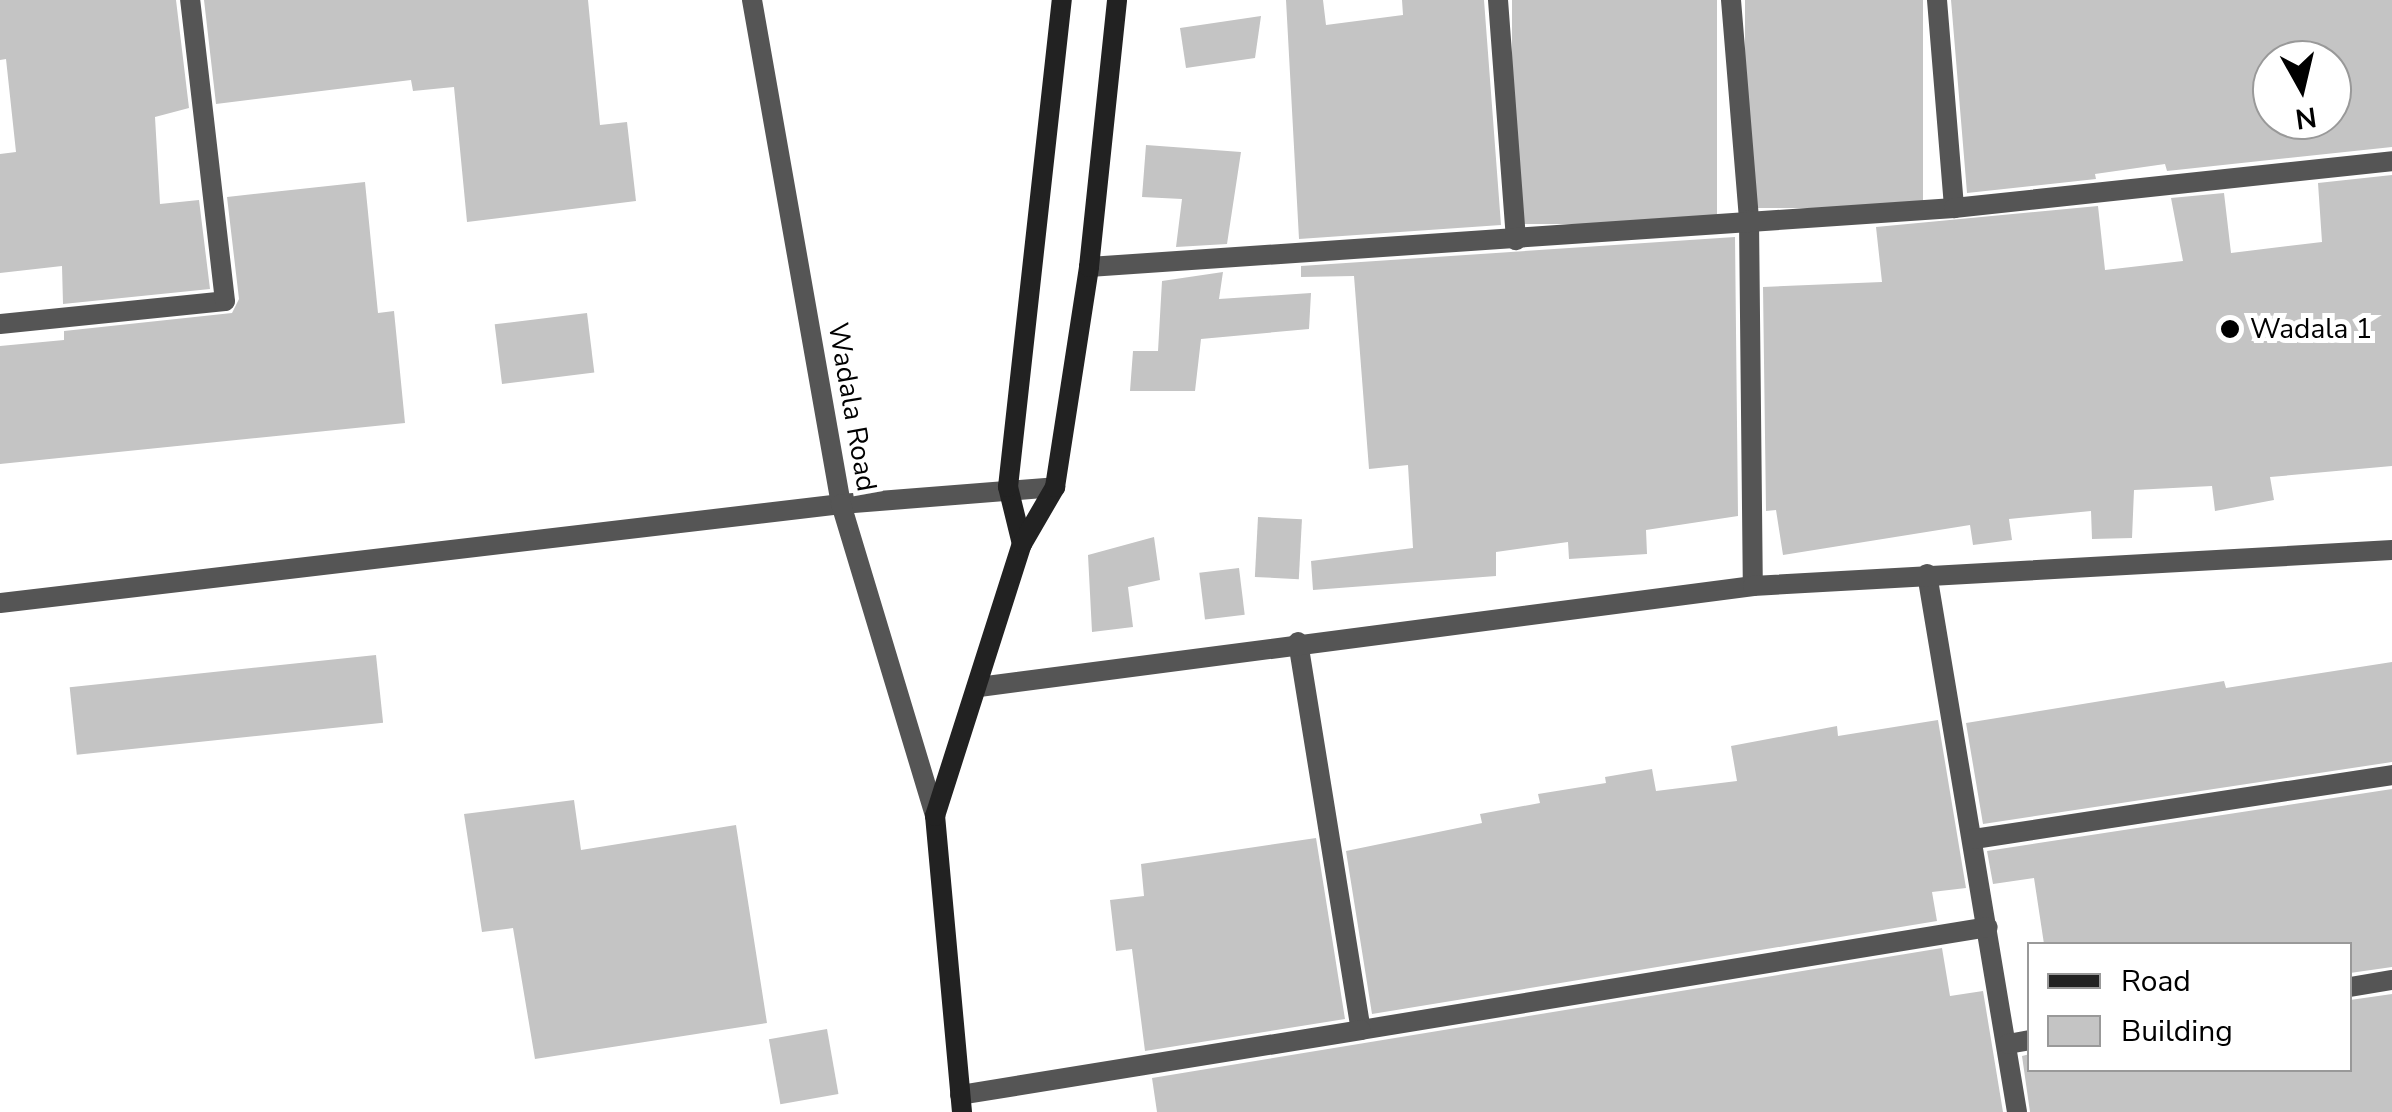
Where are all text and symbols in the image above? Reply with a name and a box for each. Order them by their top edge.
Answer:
north arrow [2252,40,2352,140]
text: N [2293,97,2319,138]
place label: Wadala 1 [2250,312,2372,346]
marker: Wadala 1 [2219,318,2241,340]
street label: Wadala Road [821,320,883,494]
legend [2027,942,2352,1072]
text: Road [2121,961,2191,1002]
text: Building [2121,1011,2233,1052]

